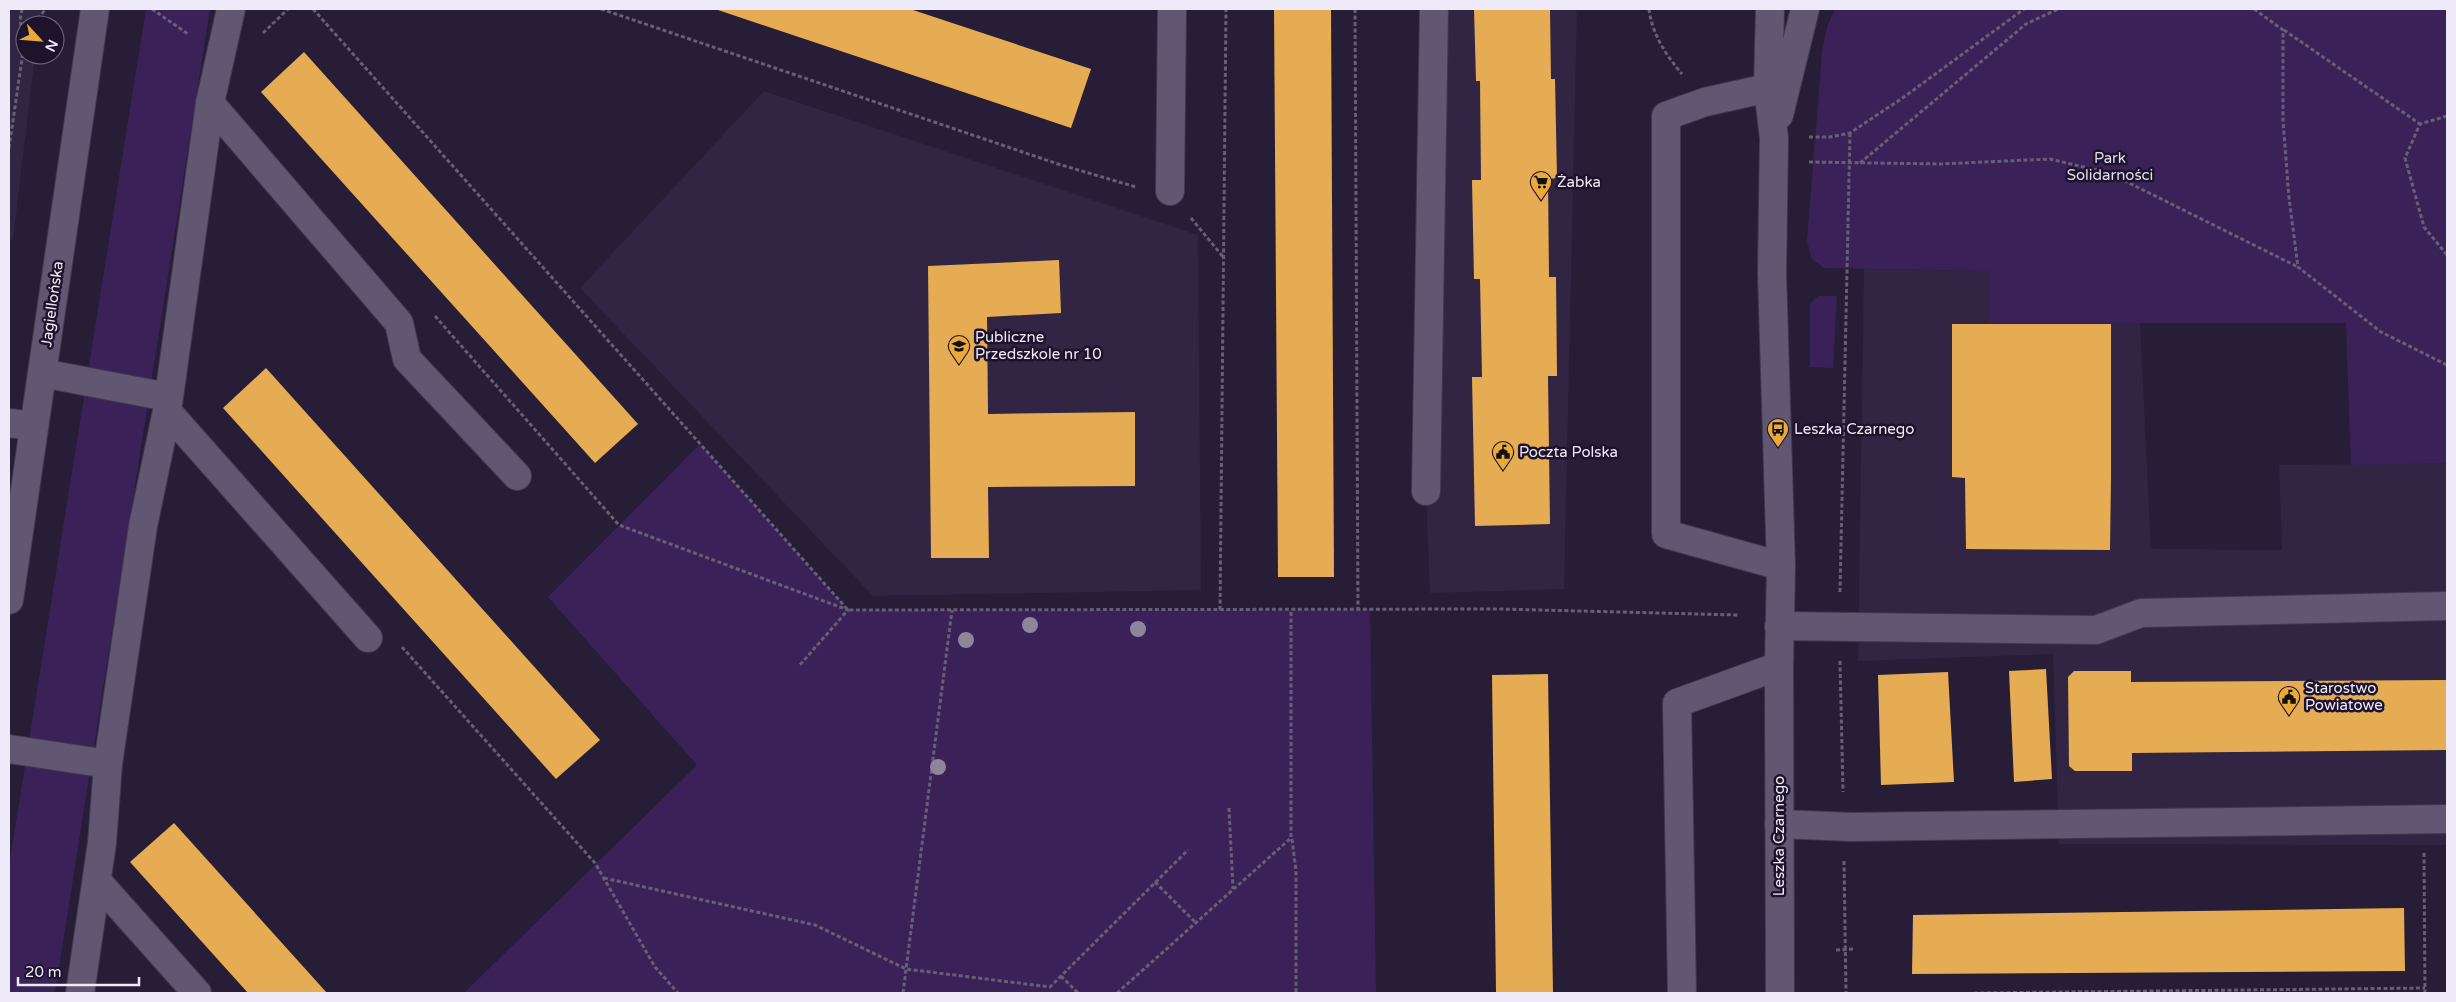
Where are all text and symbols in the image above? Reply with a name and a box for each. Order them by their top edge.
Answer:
north arrow [15,15,65,65]
text: N [41,37,61,54]
park label: Park Solidarności [2067,149,2153,184]
supermarket icon: Żabka [1529,170,1553,201]
place label: Żabka [1557,173,1601,191]
street label: Jagiellońska [37,260,67,348]
place label: Publiczne Przedszkole nr 10 [975,328,1102,363]
school or university icon: Publiczne Przedszkole nr 10 [947,334,971,365]
bus stop icon: Leszka Czarnego [1766,417,1790,448]
place label: Leszka Czarnego [1794,420,1914,438]
public building icon: Poczta Polska [1491,440,1515,471]
place label: Poczta Polska [1519,443,1618,461]
place label: Starostwo Powiatowe [2305,679,2383,714]
public building icon: Starostwo Powiatowe [2277,685,2301,716]
street label: Leszka Czarnego [1770,776,1788,896]
scale bar [18,954,139,986]
text: 20 m [25,963,62,981]

